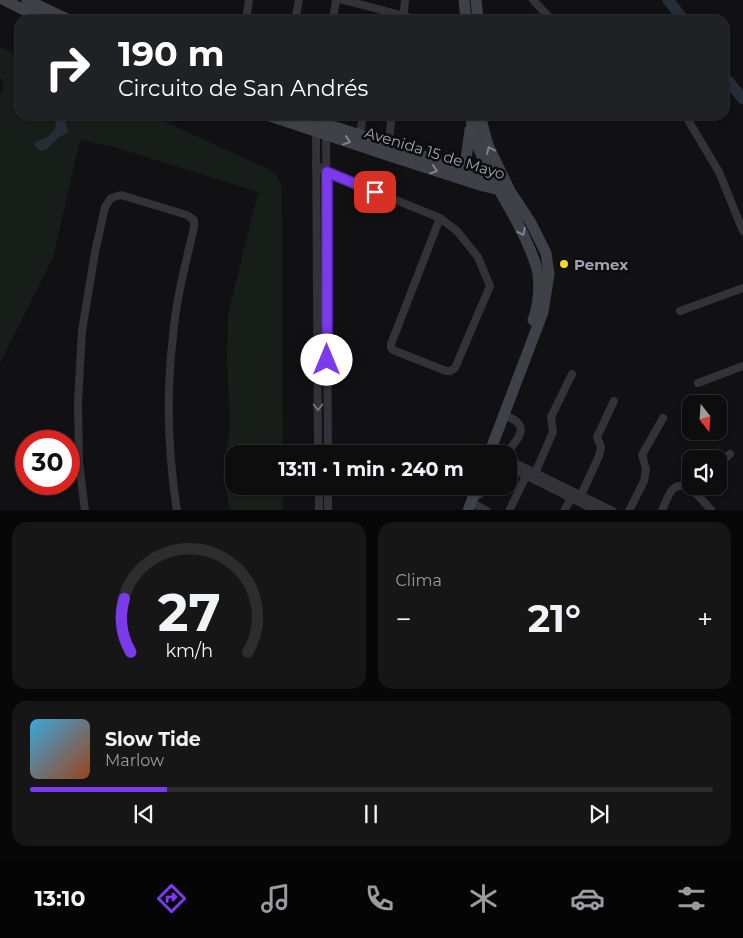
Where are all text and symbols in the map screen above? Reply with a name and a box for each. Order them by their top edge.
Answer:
text: 190 m [118,32,224,75]
icon: right [35,35,100,100]
text: Circuito de San Andrés [118,75,368,102]
street label: Avenida 15 de Mayo [363,123,507,183]
one-way arrow [342,136,350,146]
one-way arrow [486,146,497,155]
one-way arrow [429,164,437,174]
pin [354,171,396,213]
icon: arrive [361,178,389,206]
one-way arrow [516,227,526,236]
place label: Pemex [574,255,628,274]
marker: Pemex [558,258,570,270]
position arrow [300,333,352,385]
north arrow [682,395,728,440]
map controls [682,395,727,495]
one-way arrow [313,404,323,412]
speed limit sign: 30 [15,430,80,495]
button: sound [682,450,727,495]
text: 13:11 · 1 min · 240 m [278,458,464,481]
text: Clima [396,571,442,590]
text: 27 [157,581,220,644]
text: 21° [528,595,581,642]
text: − [396,602,412,636]
text: + [697,602,713,636]
text: km/h [165,640,213,661]
text: Slow Tide [105,728,201,751]
text: Marlow [105,751,164,770]
icon: previous [130,800,158,828]
icon: pause [357,800,385,828]
icon: next [585,800,613,828]
icon: directions [154,881,189,916]
icon: music [258,881,293,916]
icon: phone [362,881,397,916]
icon: climate [466,881,501,916]
icon: car [570,881,605,916]
icon: filters [674,881,709,916]
text: 13:10 [34,885,85,912]

